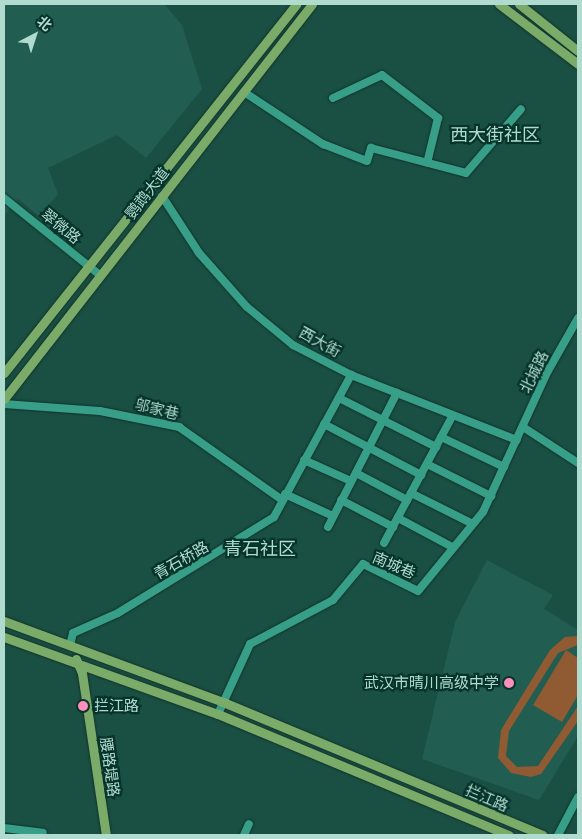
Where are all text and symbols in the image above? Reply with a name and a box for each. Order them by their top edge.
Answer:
north arrow [10,10,60,60]
text: 北 [33,12,56,35]
district label: 西大街社区 [450,124,540,146]
street label: 鹦鹉大道 [121,164,173,222]
street label: 翠微路 [38,205,84,247]
street label: 西大街 [296,323,344,361]
street label: 北城路 [516,348,552,396]
street label: 邬家巷 [133,395,181,423]
street label: 青石桥路 [151,537,211,583]
district label: 青石社区 [224,538,296,560]
street label: 南城巷 [370,548,418,582]
place label: 武汉市晴川高级中学 [364,674,499,692]
marker: 武汉市晴川高级中学 [503,677,515,689]
place label: 拦江路 [94,697,139,715]
marker: 拦江路 [76,699,90,713]
street label: 腰路堤路 [97,736,123,798]
street label: 拦江路 [463,781,511,815]

